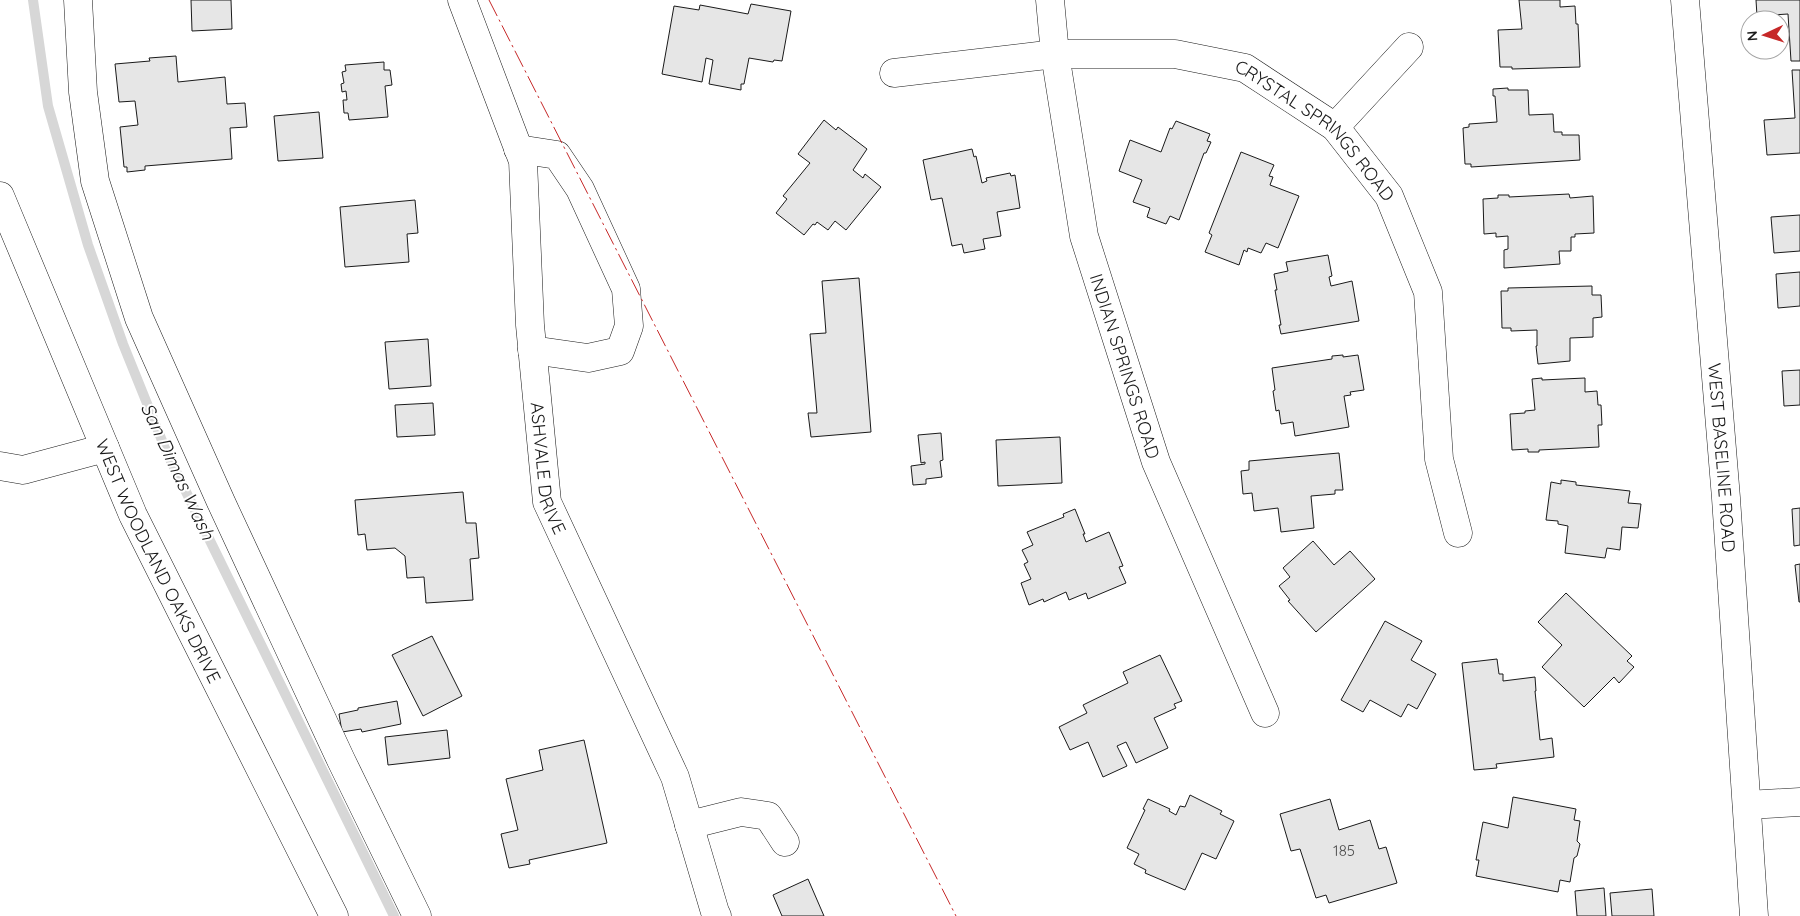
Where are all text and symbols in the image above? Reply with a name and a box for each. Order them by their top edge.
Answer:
north arrow [1740,10,1790,60]
text: N [1743,30,1761,42]
street label: CRYSTAL SPRINGS ROAD [1234,55,1400,206]
street label: INDIAN SPRINGS ROAD [1085,271,1166,462]
street label: WEST BASELINE ROAD [1703,362,1741,553]
water label: San Dimas Wash [136,399,221,544]
street label: ASHVALE DRIVE [526,401,572,538]
street label: WEST WOODLAND OAKS DRIVE [91,435,227,687]
house number: 185 [1333,841,1355,860]

